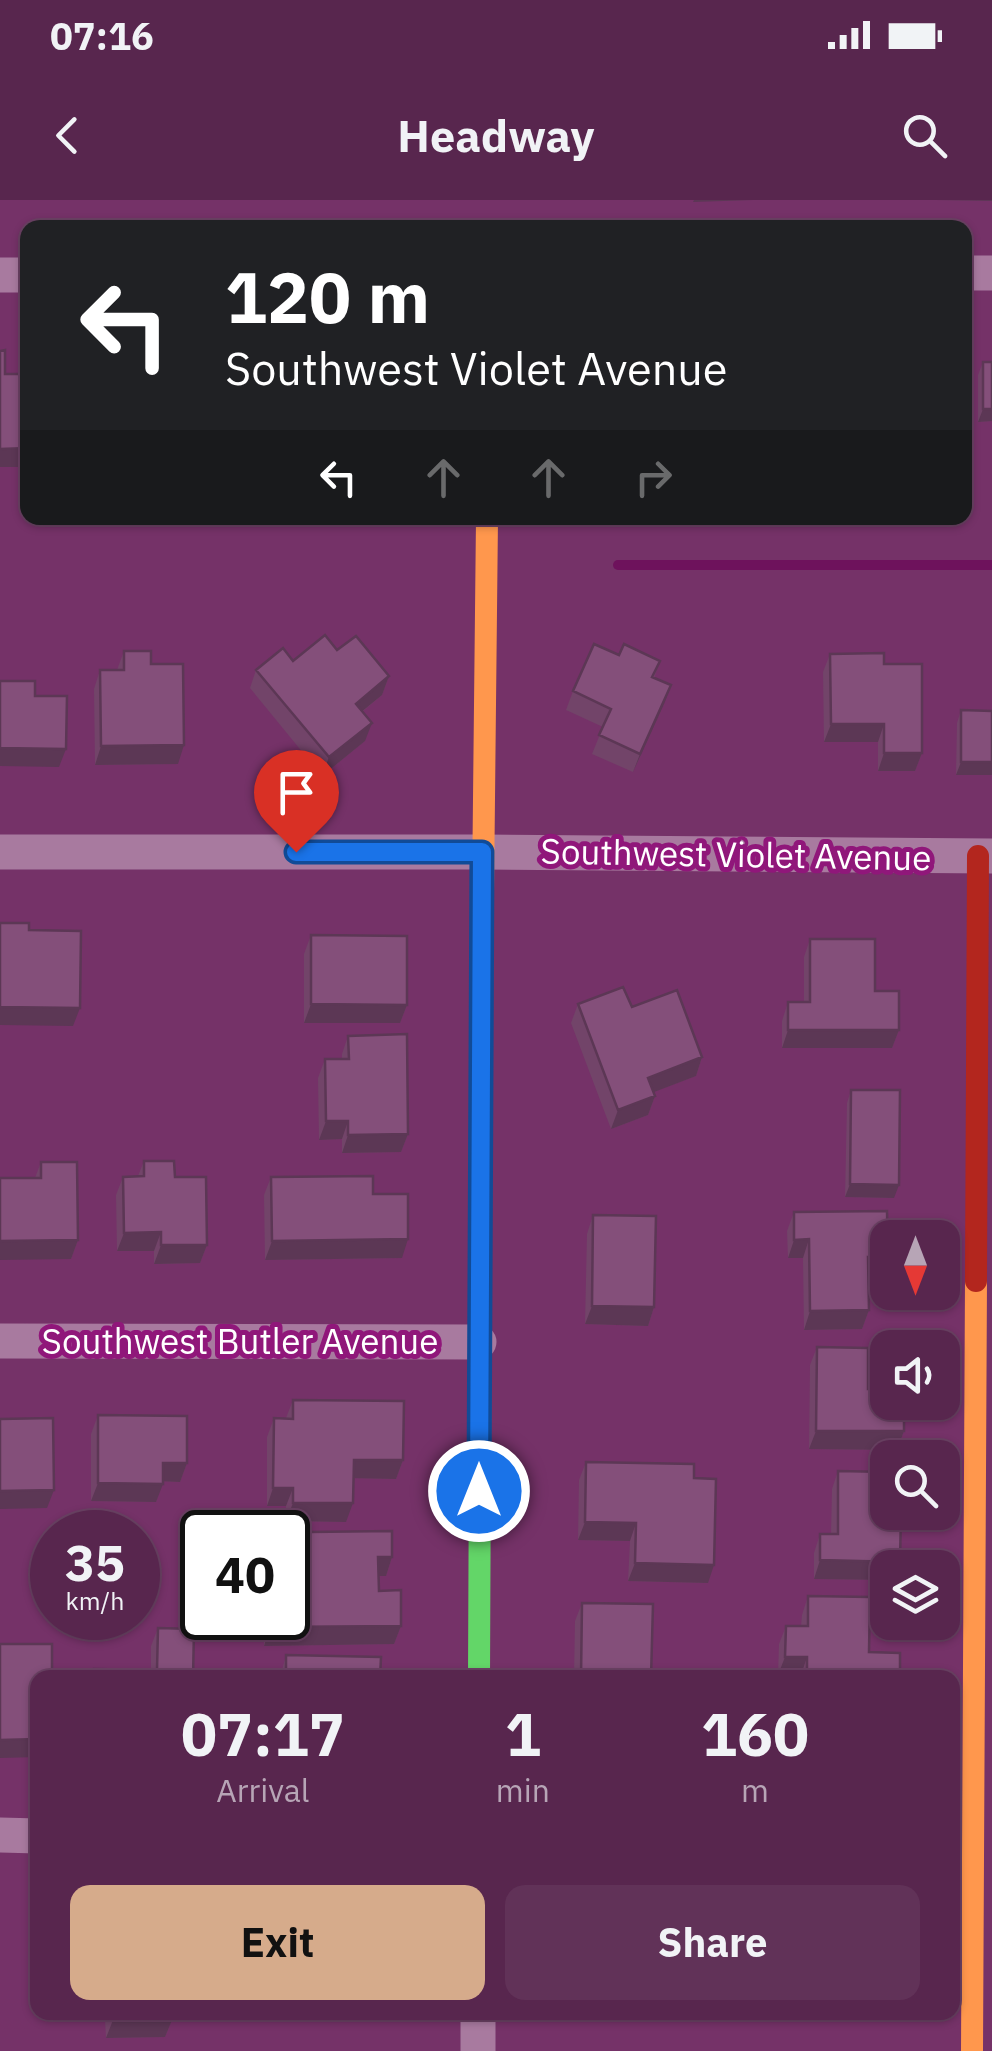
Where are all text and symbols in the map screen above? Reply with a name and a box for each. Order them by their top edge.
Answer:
text: 07:16 [50,11,154,60]
text: Headway [397,106,595,164]
icon: back [40,108,95,163]
icon: search [897,108,952,163]
text: 120 m [225,251,430,342]
icon: left [60,260,190,390]
text: Southwest Violet Avenue [225,339,728,397]
icon: left [311,450,366,505]
icon: ahead [416,450,471,505]
icon: ahead [521,450,576,505]
icon: right [626,450,681,505]
pin [254,750,339,853]
icon: arrive [269,765,324,820]
street label: Southwest Violet Avenue [540,828,932,880]
north arrow [870,1220,960,1310]
map controls [870,1220,960,1640]
street label: Southwest Butler Avenue [42,1318,438,1364]
button: sound [870,1330,960,1420]
position arrow [427,1439,531,1543]
button: search [870,1440,960,1530]
speed limit sign: 40 [180,1510,310,1640]
text: 35 [65,1530,125,1595]
button: layers [870,1550,960,1640]
text: km/h [66,1584,124,1617]
text: 07:17 [181,1694,345,1773]
text: 1 [505,1694,541,1773]
text: 160 [701,1694,809,1773]
text: Arrival [216,1769,310,1811]
text: min [496,1769,550,1811]
text: m [741,1769,769,1811]
button: Exit [70,1885,485,2000]
button: Share [505,1885,920,2000]

